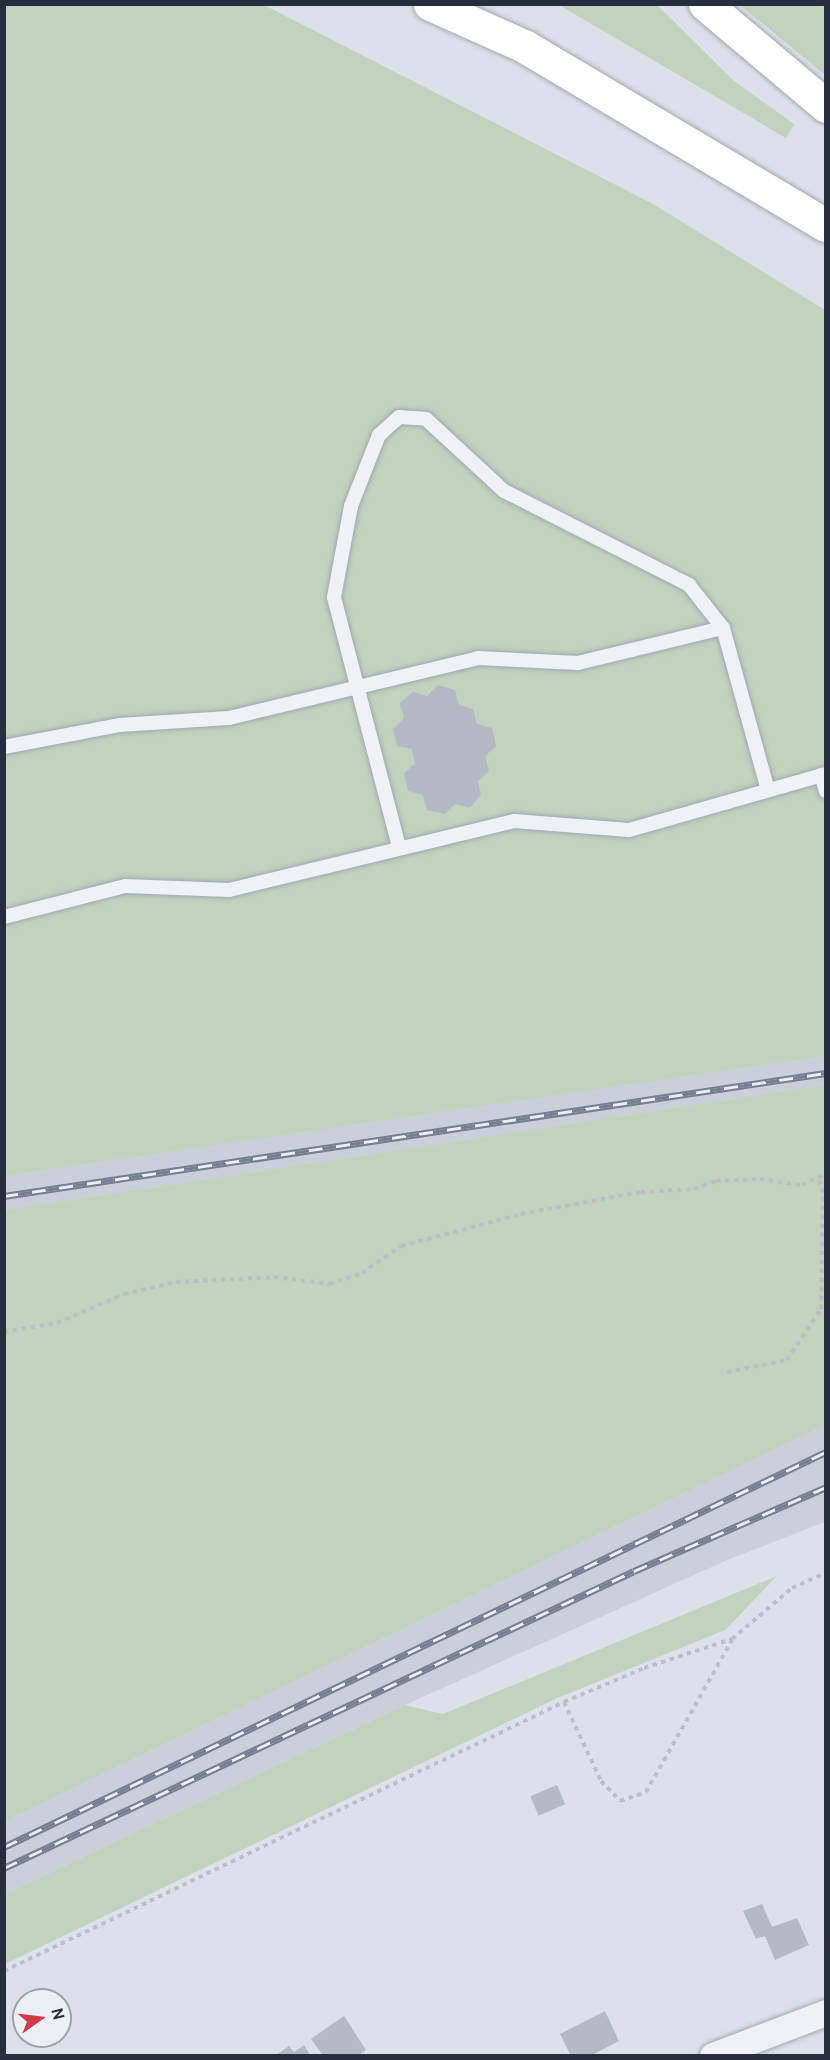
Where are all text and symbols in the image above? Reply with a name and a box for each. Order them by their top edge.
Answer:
north arrow [12,1988,72,2048]
text: N [47,2006,69,2022]

